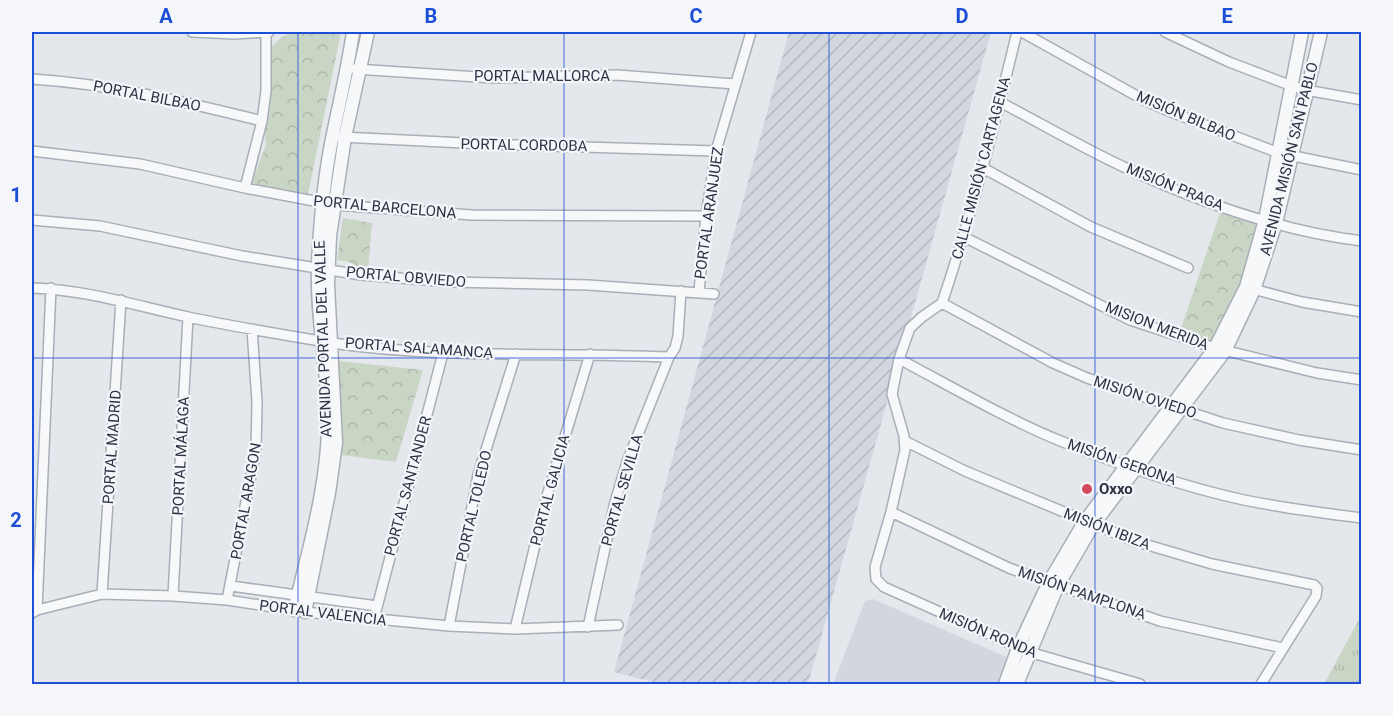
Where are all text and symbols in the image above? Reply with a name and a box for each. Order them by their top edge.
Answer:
text: A [159,4,173,28]
text: B [425,4,437,28]
text: C [689,4,703,28]
text: D [956,4,969,28]
text: E [1221,4,1233,28]
street label: AVENIDA MISIÓN SAN PABLO [1256,60,1322,258]
street label: PORTAL MALLORCA [474,67,610,85]
street label: CALLE MISIÓN CARTAGENA [948,74,1014,261]
street label: PORTAL BILBAO [92,77,202,115]
street label: MISIÓN BILBAO [1134,87,1238,145]
street label: PORTAL CORDOBA [460,135,588,155]
street label: PORTAL ARANJUEZ [691,146,727,280]
street label: MISIÓN PRAGA [1124,159,1226,215]
text: 1 [10,183,22,207]
street label: PORTAL BARCELONA [313,192,458,222]
street label: AVENIDA PORTAL DEL VALLE [311,240,335,438]
street label: PORTAL OBVIEDO [345,263,467,291]
street label: MISION MERIDA [1103,298,1211,354]
street label: PORTAL SALAMANCA [344,334,494,362]
street label: MISIÓN OVIEDO [1091,372,1199,422]
street label: PORTAL MADRID [99,389,125,505]
street label: PORTAL MÁLAGA [169,396,193,516]
street label: PORTAL SANTANDER [381,414,435,558]
street label: PORTAL GALICIA [527,432,574,548]
street label: PORTAL SEVILLA [597,432,647,548]
street label: MISIÓN GERONA [1065,435,1179,489]
street label: PORTAL ARAGON [227,441,265,561]
street label: PORTAL TOLEDO [452,448,496,564]
place label: Oxxo [1099,480,1133,498]
marker: Oxxo [1080,482,1094,496]
street label: MISIÓN IBIZA [1061,504,1153,554]
text: 2 [10,508,22,532]
street label: MISIÓN PAMPLONA [1016,563,1149,623]
street label: PORTAL VALENCIA [258,596,388,630]
street label: MISIÓN RONDA [936,604,1040,662]

